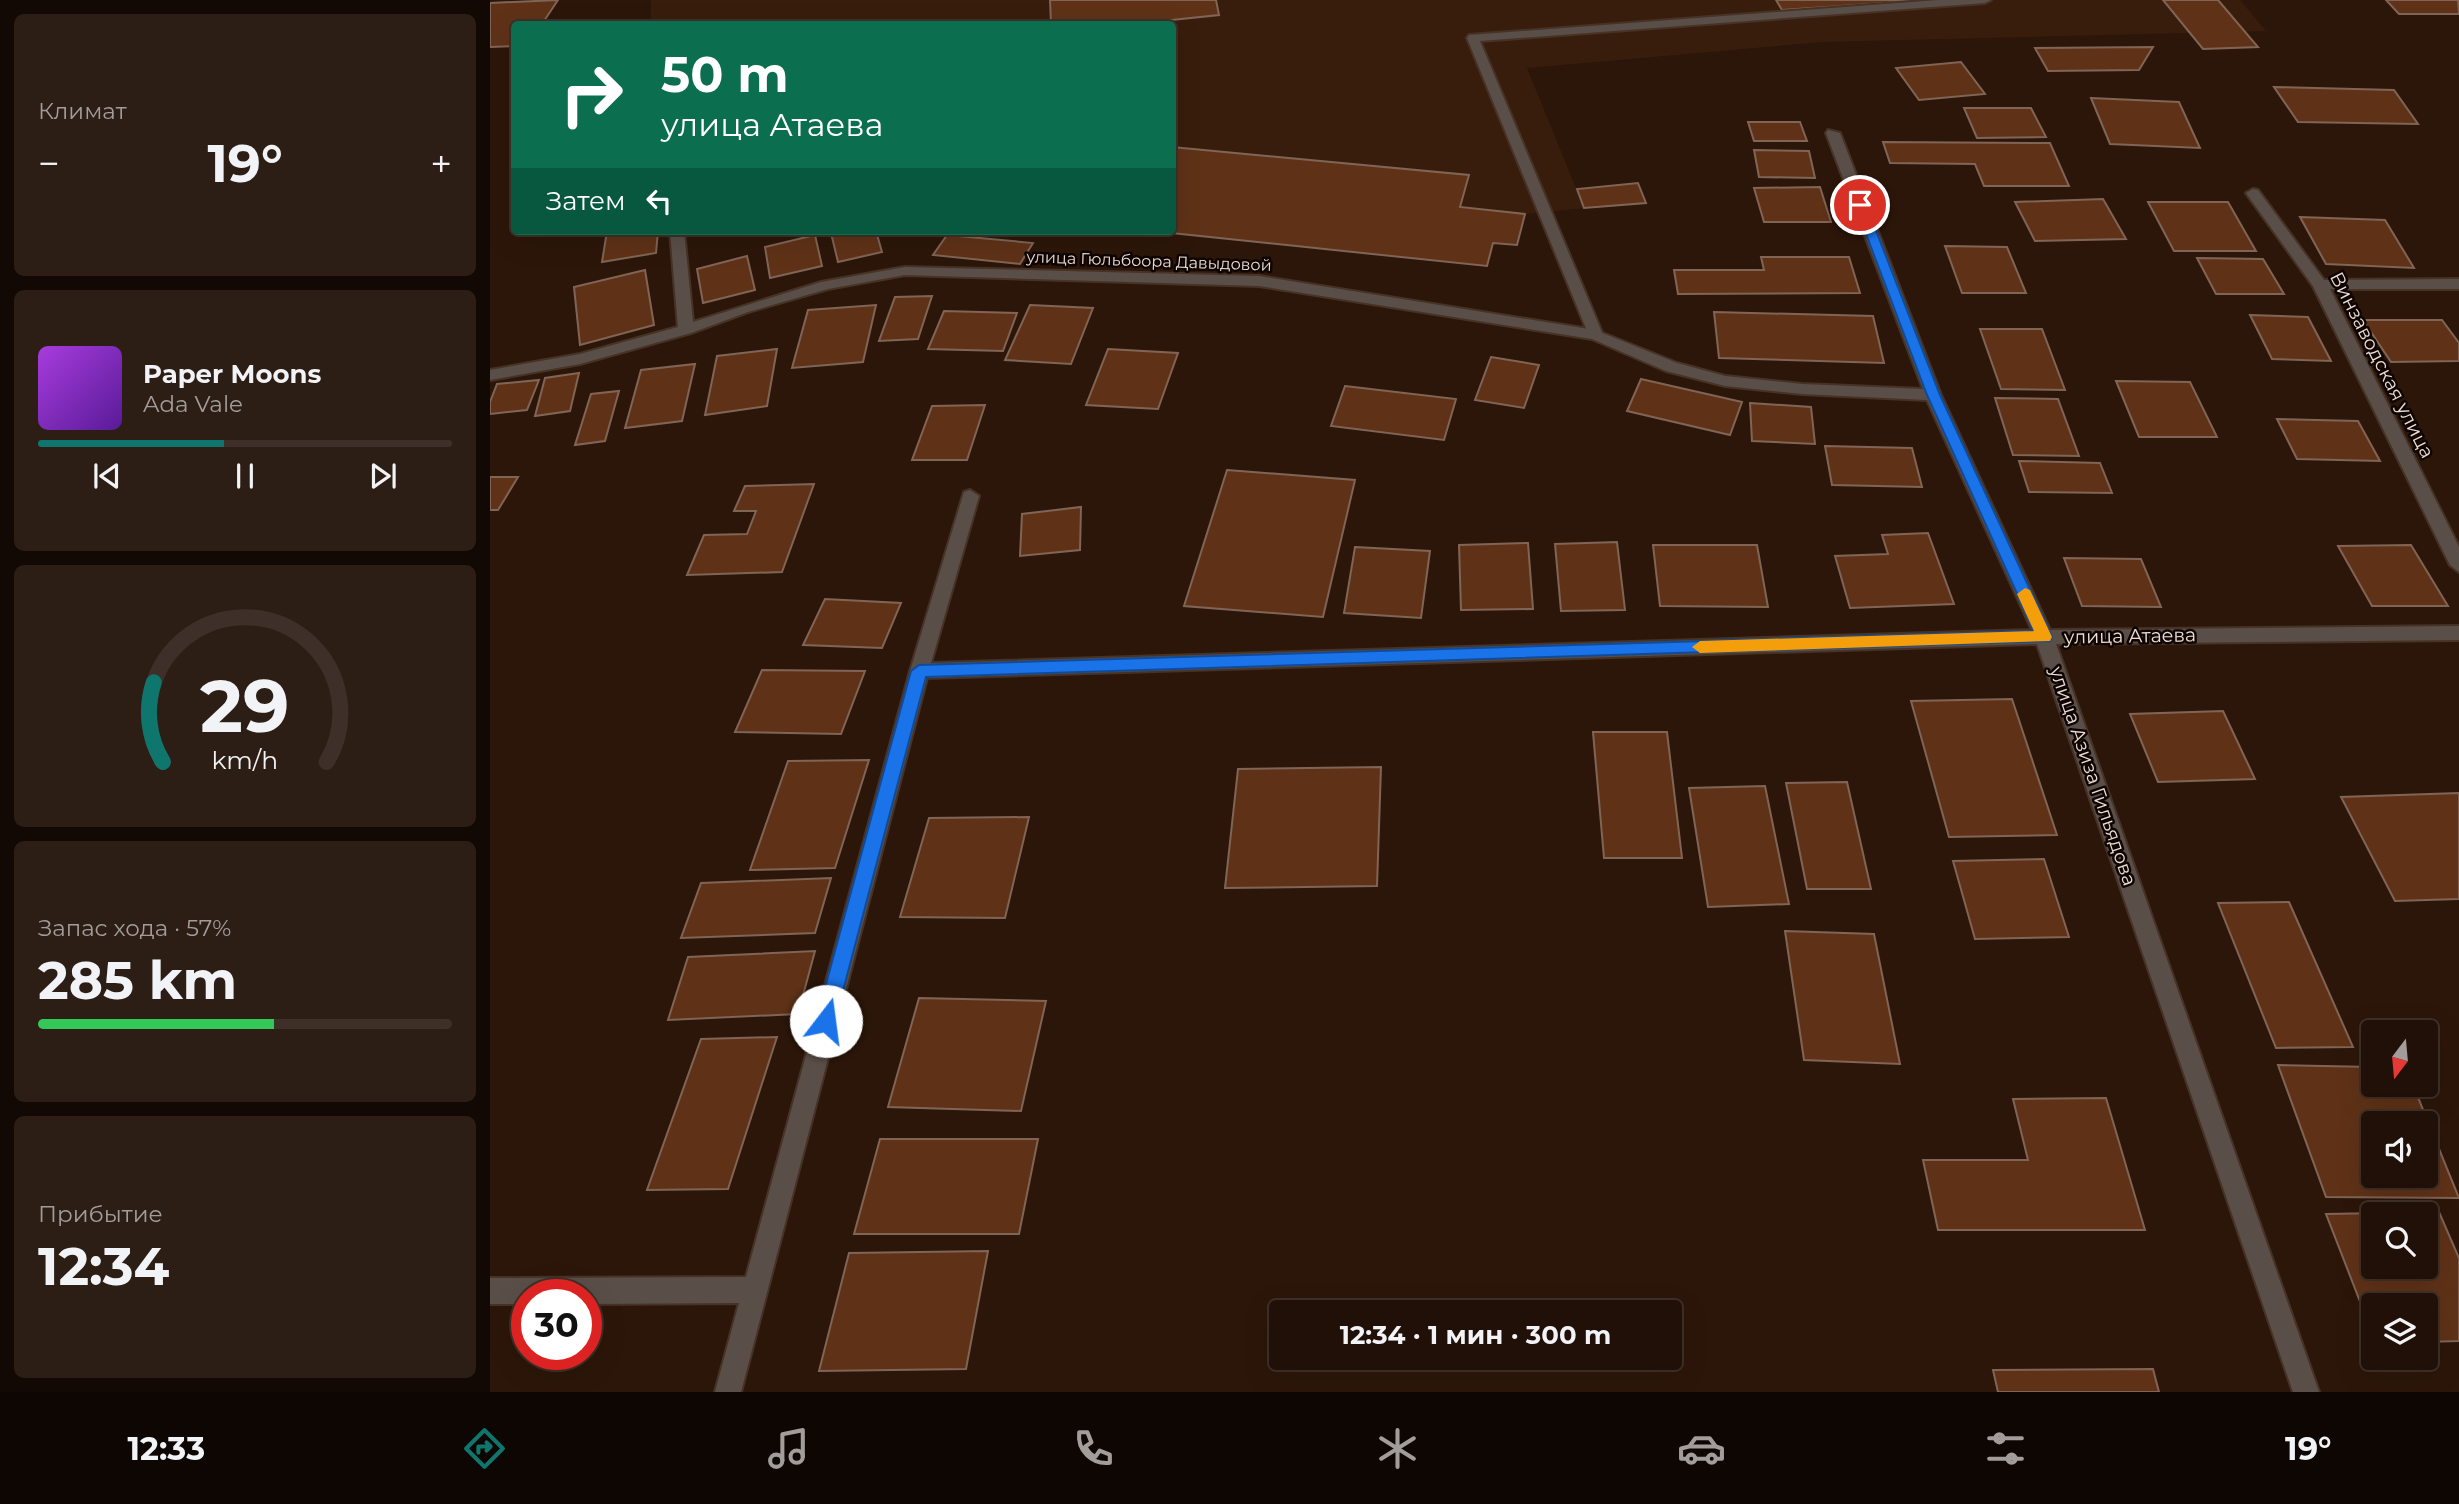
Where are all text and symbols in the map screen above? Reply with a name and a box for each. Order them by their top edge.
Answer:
text: 50 m [661,45,789,104]
icon: right [546,49,637,140]
text: Климат [38,97,127,125]
text: улица Атаева [661,105,883,144]
text: 19° [207,132,283,195]
text: − [38,140,60,187]
text: + [430,140,452,187]
pin [1830,175,1890,235]
icon: left [640,182,678,220]
text: Затем [546,185,626,217]
icon: arrive [1841,186,1879,224]
street label: улица Гюльбоора Давыдовой [1025,247,1272,275]
street label: Винзаводская улица [2325,268,2439,462]
text: Paper Moons [143,358,321,390]
text: Ada Vale [143,390,243,418]
icon: previous [88,457,126,495]
icon: pause [226,457,264,495]
icon: next [364,457,402,495]
street label: улица Атаева [2063,623,2196,649]
text: 29 [200,662,290,750]
street label: улица Азиза Гильядова [2044,663,2141,889]
text: km/h [212,745,278,775]
text: Запас хода · 57% [38,914,231,942]
text: 285 km [38,949,237,1012]
position arrow [789,984,863,1058]
north arrow [2361,1020,2438,1097]
map controls [2361,1020,2438,1370]
button: sound [2361,1111,2438,1188]
text: Прибытие [38,1200,163,1228]
button: search [2361,1202,2438,1279]
text: 12:34 [38,1235,169,1298]
speed limit sign: 30 [511,1279,602,1370]
button: layers [2361,1293,2438,1370]
text: 12:34 · 1 мин · 300 m [1340,1319,1611,1351]
icon: directions [460,1424,509,1473]
icon: music [764,1424,813,1473]
icon: phone [1069,1424,1118,1473]
icon: climate [1373,1424,1422,1473]
icon: car [1677,1424,1726,1473]
icon: filters [1981,1424,2030,1473]
text: 12:33 [128,1429,205,1468]
text: 19° [2285,1429,2331,1468]

